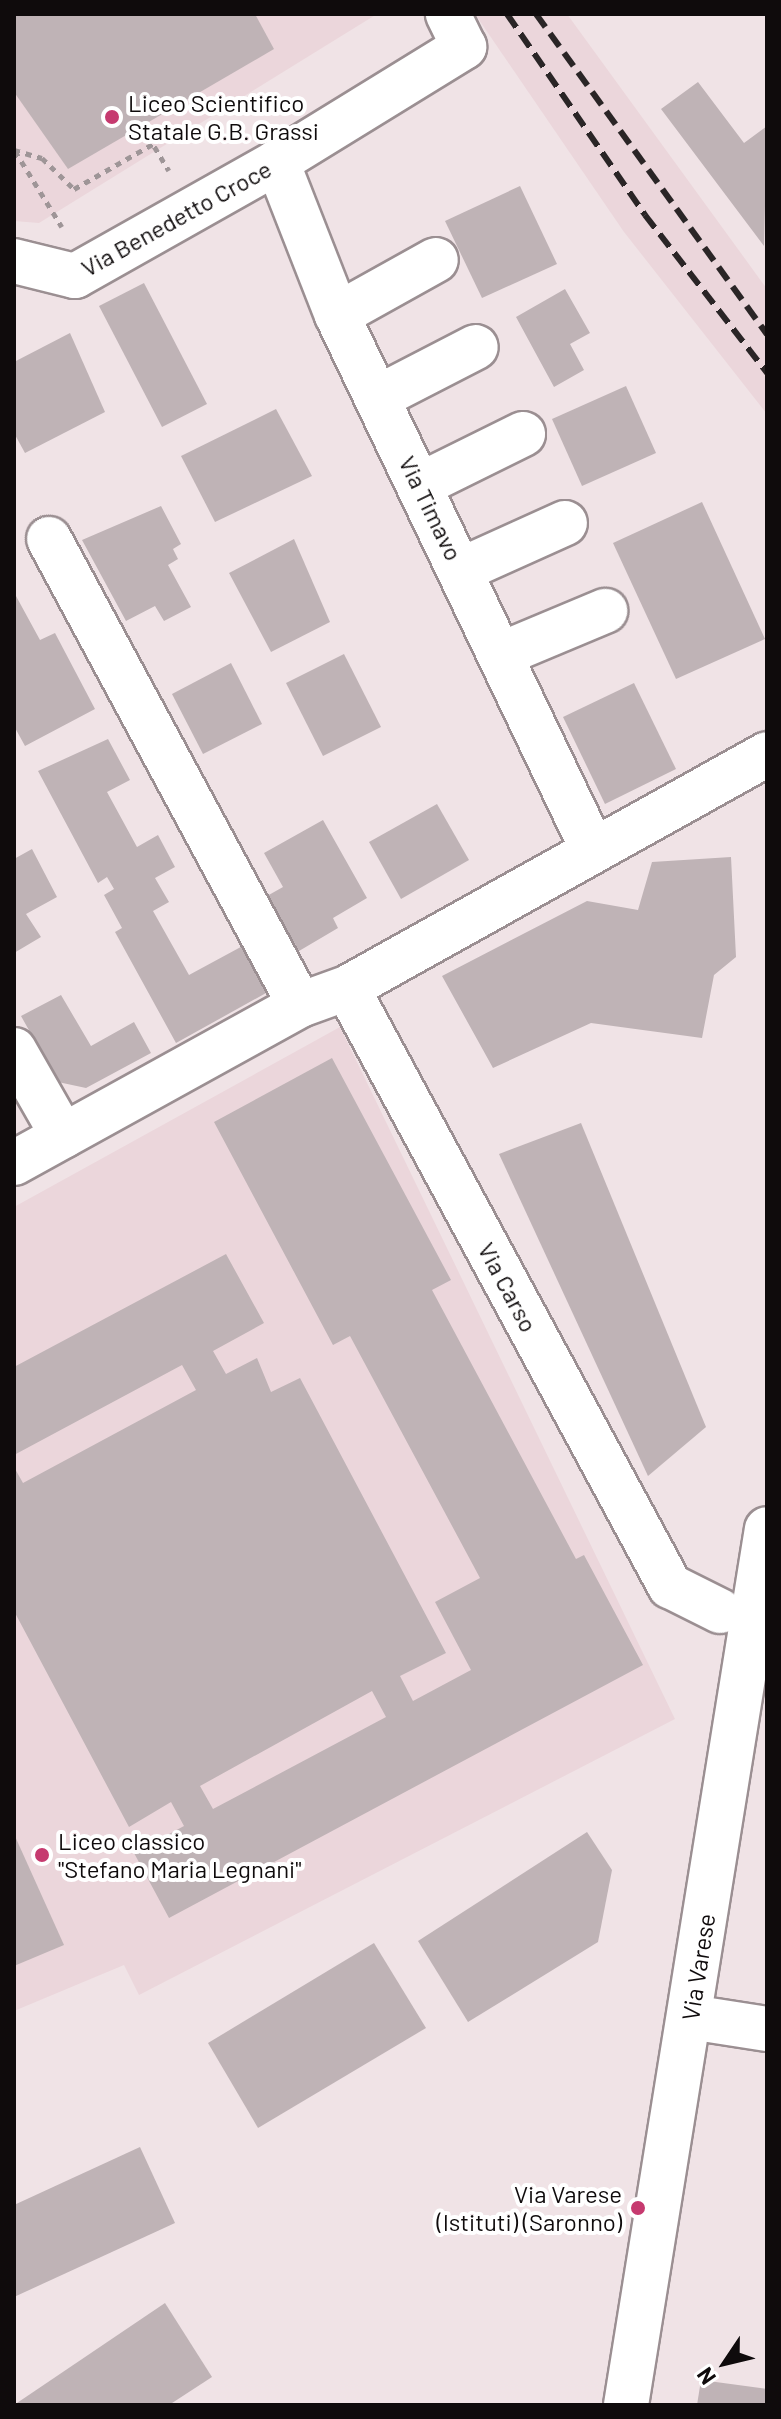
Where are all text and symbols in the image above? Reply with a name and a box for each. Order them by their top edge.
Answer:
place label: Liceo Scientifico Statale G.B. Grassi [128,89,319,145]
marker: Liceo Scientifico Statale G.B. Grassi [103,108,121,126]
street label: Via Benedetto Croce [76,154,276,282]
street label: Via Timavo [393,451,469,565]
street label: Via Carso [472,1237,544,1337]
place label: Liceo classico "Stefano Maria Legnani" [58,1827,302,1883]
marker: Liceo classico "Stefano Maria Legnani" [33,1846,51,1864]
street label: Via Varese [675,1911,721,2023]
place label: Via Varese (Istituti) (Saronno) [436,2180,622,2236]
marker: Via Varese (Istituti) (Saronno) [629,2199,647,2217]
north arrow [685,2323,765,2403]
text: N [690,2363,720,2390]

